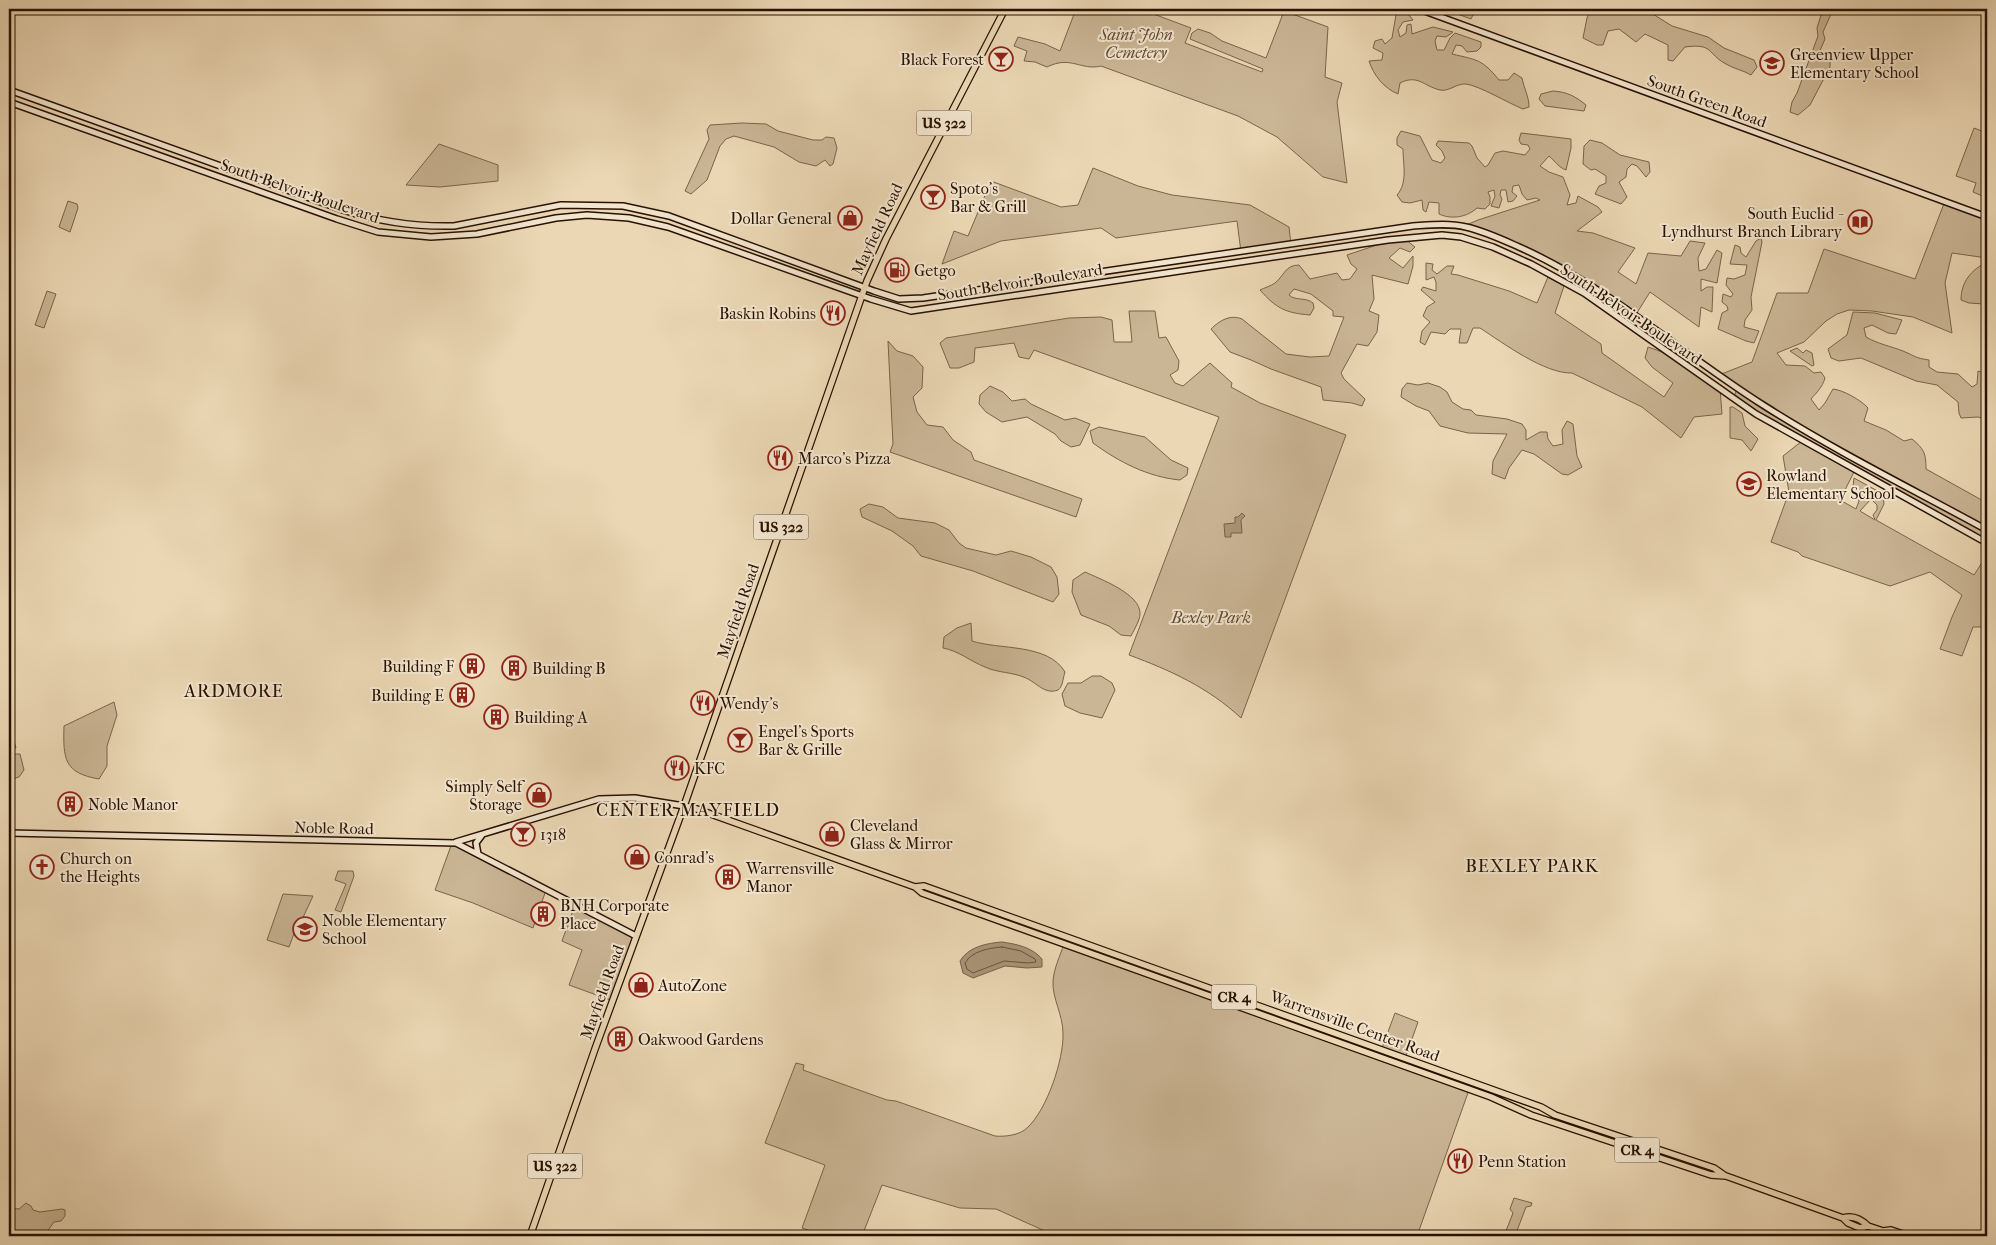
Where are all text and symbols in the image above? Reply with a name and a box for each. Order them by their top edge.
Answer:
park label: Saint John Cemetery [1098,25,1173,62]
place label: Greenview Upper Elementary School [1790,45,1919,82]
bar icon: Black Forest [988,46,1014,72]
place label: Black Forest [900,50,984,69]
school or university icon: Greenview Upper Elementary School [1759,50,1785,76]
street label: South Green Road [1645,71,1770,131]
road number: US 322 [916,110,972,136]
street label: South Belvoir Boulevard [218,155,382,227]
place label: Spoto’s Bar & Grill [950,179,1027,216]
street label: Mayfield Road [847,180,907,278]
bar icon: Spoto’s Bar & Grill [920,184,946,210]
place label: South Euclid - Lyndhurst Branch Library [1661,204,1844,241]
shop icon: Dollar General [837,205,863,231]
place label: Dollar General [730,209,833,228]
library icon: South Euclid - Lyndhurst Branch Library [1847,209,1873,235]
fuel station icon: Getgo [884,257,910,283]
street label: South Belvoir Boulevard [936,260,1104,304]
street label: South Belvoir Boulevard [1557,260,1706,369]
place label: Getgo [914,261,956,280]
restaurant icon: Baskin Robins [820,300,846,326]
place label: Baskin Robins [719,304,816,323]
restaurant icon: Marco's Pizza [767,445,793,471]
place label: Marco's Pizza [798,449,891,468]
place label: Rowland Elementary School [1766,466,1895,503]
school or university icon: Rowland Elementary School [1736,471,1762,497]
road number: US 322 [754,514,808,540]
street label: Mayfield Road [713,561,763,661]
park label: Bexley Park [1170,608,1251,627]
building icon: Building F [459,653,485,679]
building icon: Building B [501,655,527,681]
place label: Building F [382,657,454,676]
place label: Building B [532,659,606,678]
district label: ARDMORE [183,681,284,702]
building icon: Building E [449,682,475,708]
place label: Building E [371,686,444,705]
restaurant icon: Wendy's [690,690,716,716]
place label: Wendy's [719,694,778,713]
building icon: Building A [483,704,509,730]
place label: Building A [514,708,588,727]
place label: Engel's Sports Bar & Grille [758,722,854,759]
bar icon: Engel's Sports Bar & Grille [727,727,753,753]
restaurant icon: KFC [664,755,690,781]
place label: KFC [694,759,725,778]
place label: Simply Self Storage [445,777,526,814]
shop icon: Simply Self Storage [526,782,552,808]
building icon: Noble Manor [57,791,83,817]
place label: Noble Manor [88,795,178,814]
district label: CENTER MAYFIELD [596,800,780,821]
place label: Cleveland Glass & Mirror [850,816,953,853]
street label: Noble Road [294,818,374,838]
bar icon: 1318 [510,821,536,847]
shop icon: Cleveland Glass & Mirror [819,821,845,847]
place label: 1318 [540,825,566,844]
shop icon: Conrad's [624,844,650,870]
place label: Conrad's [654,848,714,867]
place label: Church on the Heights [60,849,140,886]
church icon: Church on the Heights [29,854,55,880]
district label: BEXLEY PARK [1465,856,1599,877]
place label: Warrensville Manor [745,859,834,896]
building icon: Warrensville Manor [715,864,741,890]
place label: BNH Corporate Place [560,896,669,933]
building icon: BNH Corporate Place [530,901,556,927]
place label: Noble Elementary School [322,911,447,948]
school or university icon: Noble Elementary School [292,916,318,942]
street label: Mayfield Road [576,942,628,1042]
shop icon: AutoZone [628,972,654,998]
place label: AutoZone [657,976,727,995]
road number: CR 4 [1212,984,1256,1010]
street label: Warrensville Center Road [1267,986,1443,1066]
building icon: Oakwood Gardens [607,1026,633,1052]
place label: Oakwood Gardens [638,1030,764,1049]
road number: CR 4 [1614,1138,1660,1162]
restaurant icon: Penn Station [1447,1148,1473,1174]
place label: Penn Station [1478,1152,1567,1171]
road number: US 322 [528,1154,582,1178]

